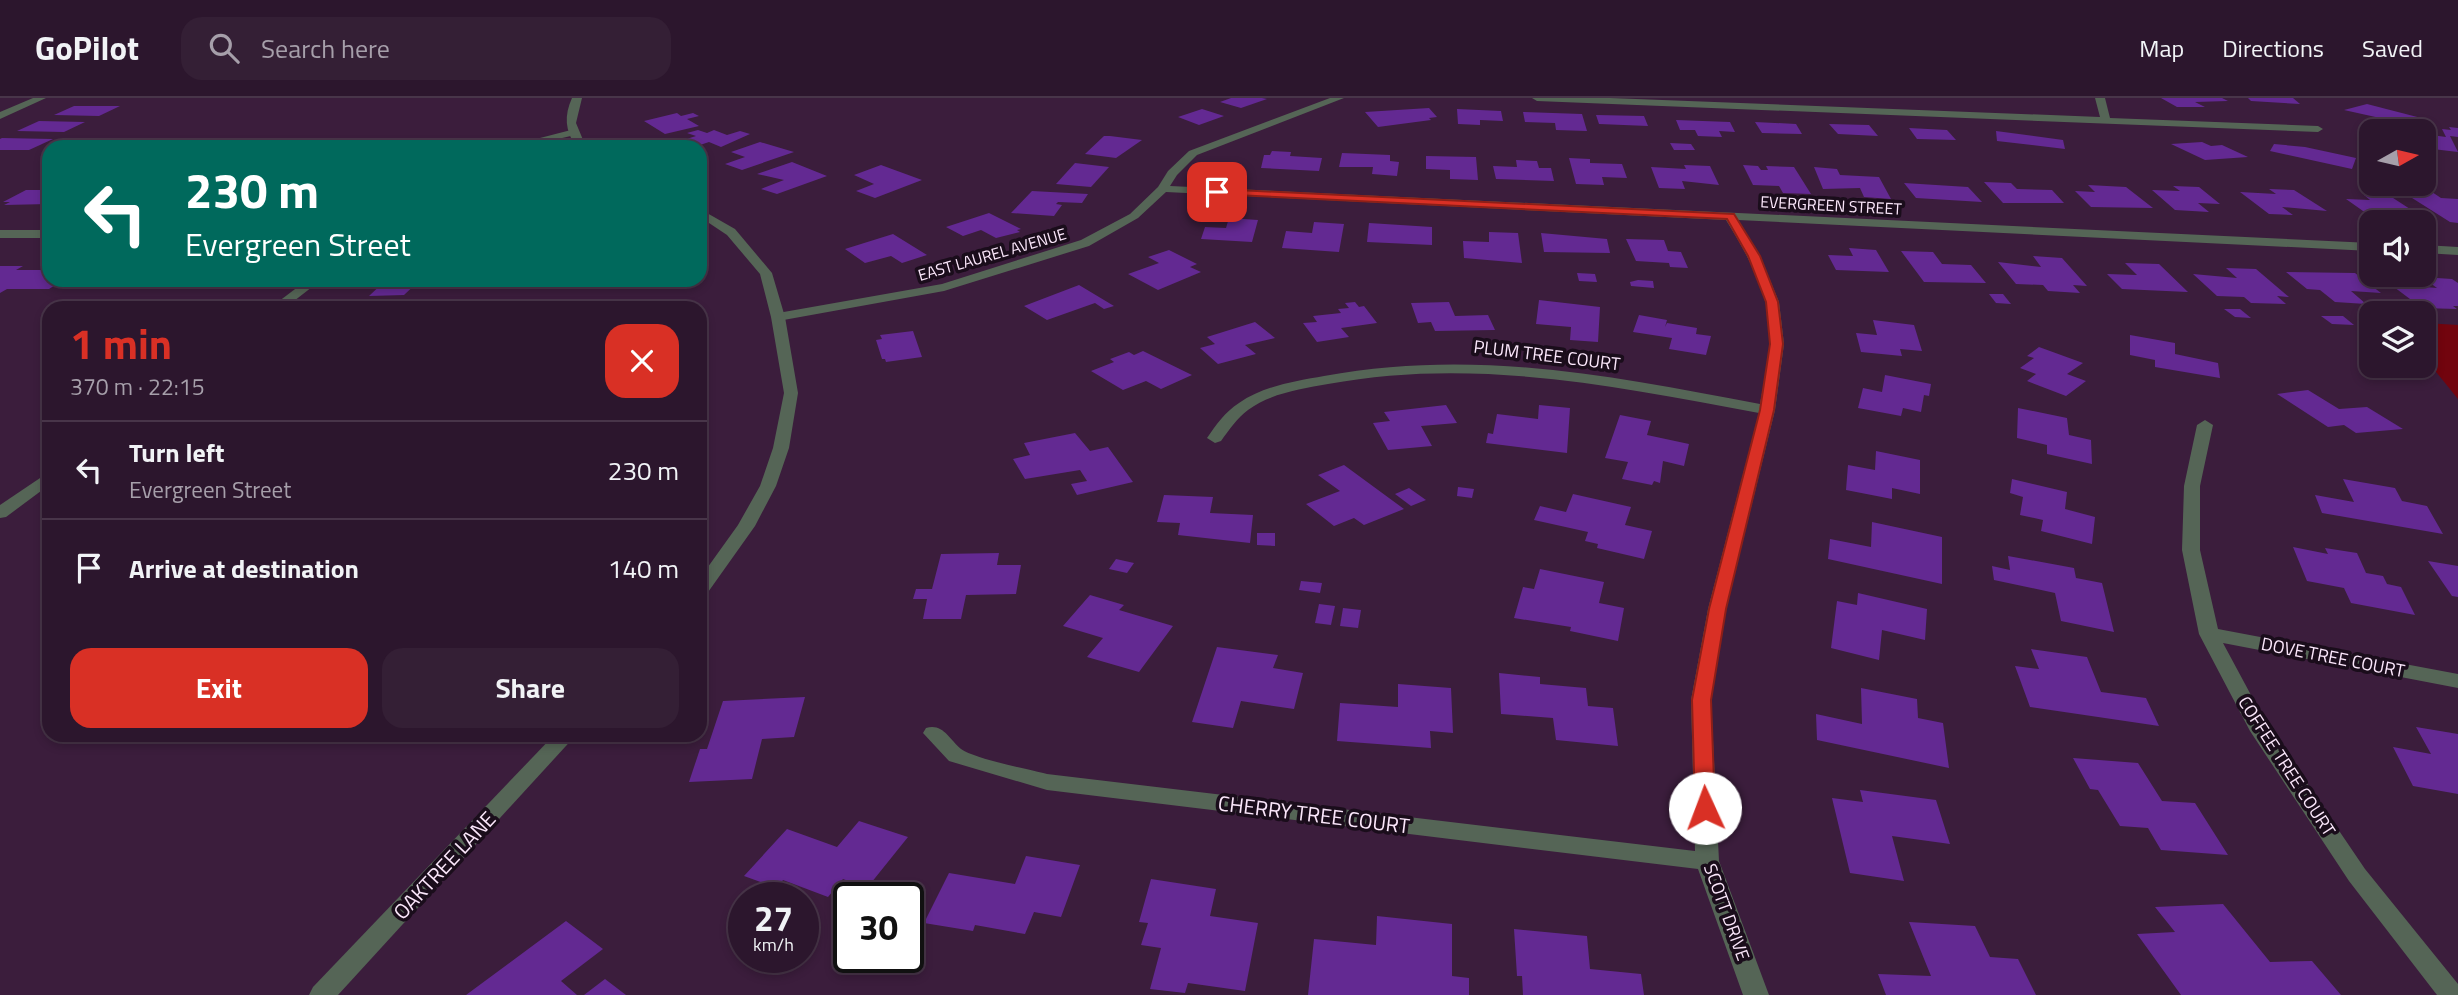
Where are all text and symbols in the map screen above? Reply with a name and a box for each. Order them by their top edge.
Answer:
search box [181,17,671,80]
text: GoPilot [35,23,139,73]
icon: search [205,29,243,67]
text: Search here [261,29,390,68]
text: Map [2139,30,2184,66]
text: Directions [2222,30,2324,66]
text: Saved [2362,30,2423,66]
north arrow [2359,119,2436,196]
map controls [2359,119,2436,378]
text: 230 m [185,152,319,227]
pin [1187,162,1247,222]
icon: left [70,168,161,259]
icon: arrive [1198,173,1236,211]
street label: EVERGREEN STREET [1760,189,1903,221]
button: sound [2359,210,2436,287]
text: Evergreen Street [185,220,411,268]
street label: EAST LAUREL AVENUE [915,221,1069,287]
button: layers [2359,301,2436,378]
text: 1 min [70,311,172,375]
button: close [605,324,679,398]
street label: PLUM TREE COURT [1472,333,1622,377]
text: 370 m · 22:15 [70,369,205,404]
text: Turn left [129,433,224,472]
icon: left [70,451,108,489]
text: 230 m [608,451,679,490]
text: Evergreen Street [129,472,291,507]
icon: arrive [70,549,108,587]
text: Arrive at destination [129,549,359,588]
text: 140 m [608,549,679,588]
street label: DOVE TREE COURT [2259,630,2408,684]
button: Exit [70,648,368,728]
button: Share [382,648,679,728]
street label: COFFEE TREE COURT [2232,691,2343,842]
position arrow [1668,771,1742,845]
street label: CHERRY TREE COURT [1216,786,1412,842]
street label: OAKTREE LANE [385,804,503,926]
street label: SCOTT DRIVE [1697,860,1757,964]
speed limit sign: 30 [833,882,924,973]
text: 27 [754,891,793,945]
text: km/h [753,931,794,958]

